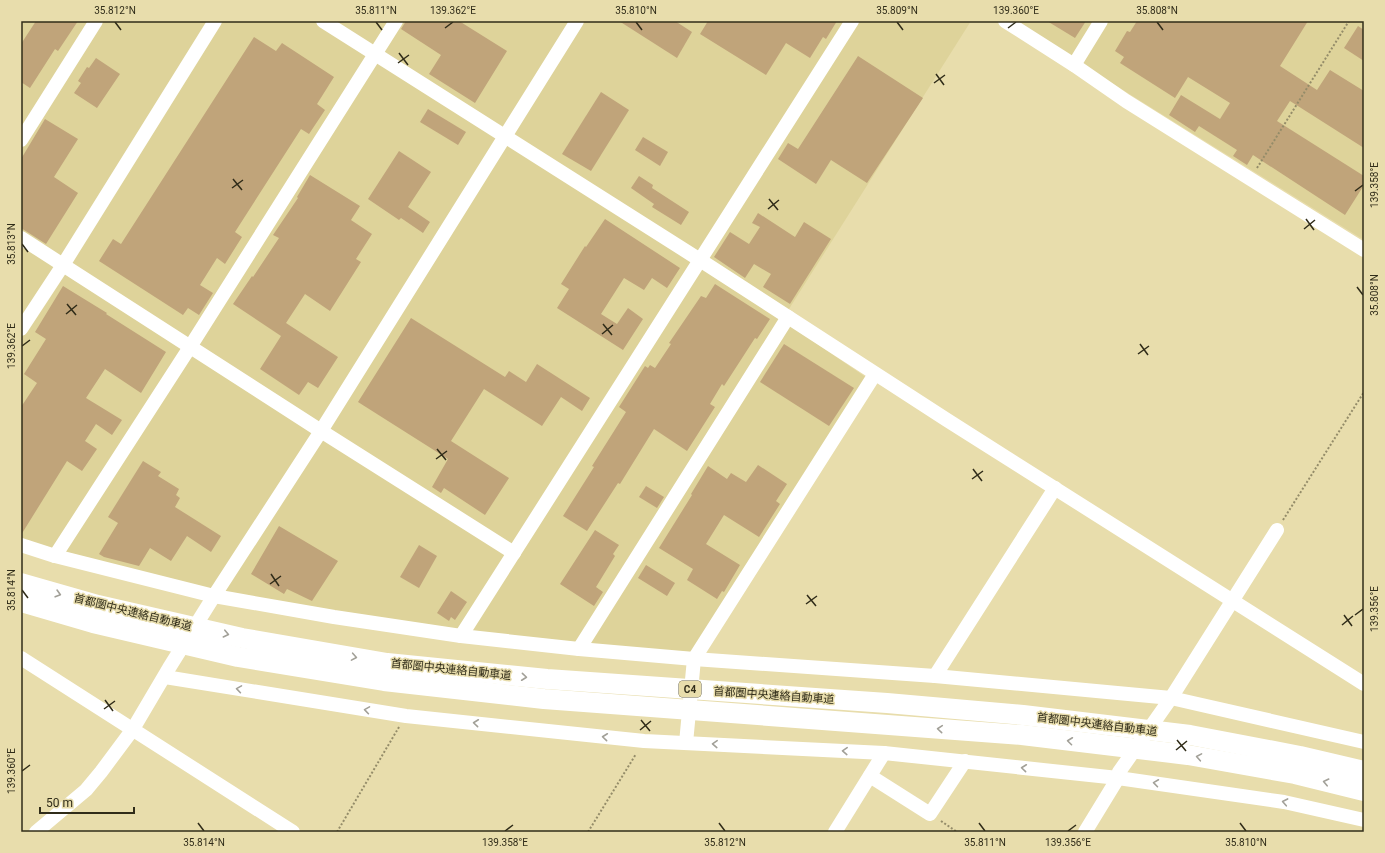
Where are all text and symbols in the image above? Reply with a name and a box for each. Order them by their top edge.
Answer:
text: 35.812°N [94,5,136,16]
text: 35.811°N [355,5,397,16]
text: 139.362°E [430,5,476,16]
text: 35.810°N [615,5,657,16]
text: 35.809°N [876,5,918,16]
text: 139.360°E [993,5,1039,16]
text: 35.808°N [1136,5,1178,16]
text: 139.358°E [1369,162,1380,208]
text: 35.813°N [6,223,17,265]
text: 35.808°N [1369,274,1380,316]
text: 139.362°E [6,323,17,369]
text: 35.814°N [6,569,17,611]
text: 139.356°E [1369,586,1380,632]
one-way arrow [55,589,62,598]
street label: 首都圏中央連絡自動車道 [73,592,193,633]
one-way arrow [222,629,229,638]
one-way arrow [350,652,357,661]
street label: 首都圏中央連絡自動車道 [390,657,512,682]
one-way arrow [521,672,527,681]
road number: C4 [679,681,701,697]
one-way arrow [236,685,242,694]
street label: 首都圏中央連絡自動車道 [713,685,835,706]
one-way arrow [364,706,370,715]
street label: 首都圏中央連絡自動車道 [1036,711,1158,738]
one-way arrow [473,719,479,728]
one-way arrow [937,724,943,733]
one-way arrow [602,732,608,741]
one-way arrow [1066,737,1073,746]
one-way arrow [712,740,718,748]
one-way arrow [842,746,848,755]
text: 139.360°E [6,748,17,794]
one-way arrow [1195,753,1202,761]
one-way arrow [1021,764,1027,773]
one-way arrow [1323,778,1329,786]
one-way arrow [1153,779,1159,788]
scale bar [40,789,134,815]
text: 50 m [46,796,73,810]
one-way arrow [1282,799,1288,807]
text: 35.814°N [183,837,225,848]
text: 139.358°E [482,837,528,848]
text: 35.812°N [704,837,746,848]
text: 35.811°N [964,837,1006,848]
text: 139.356°E [1045,837,1091,848]
text: 35.810°N [1225,837,1267,848]

